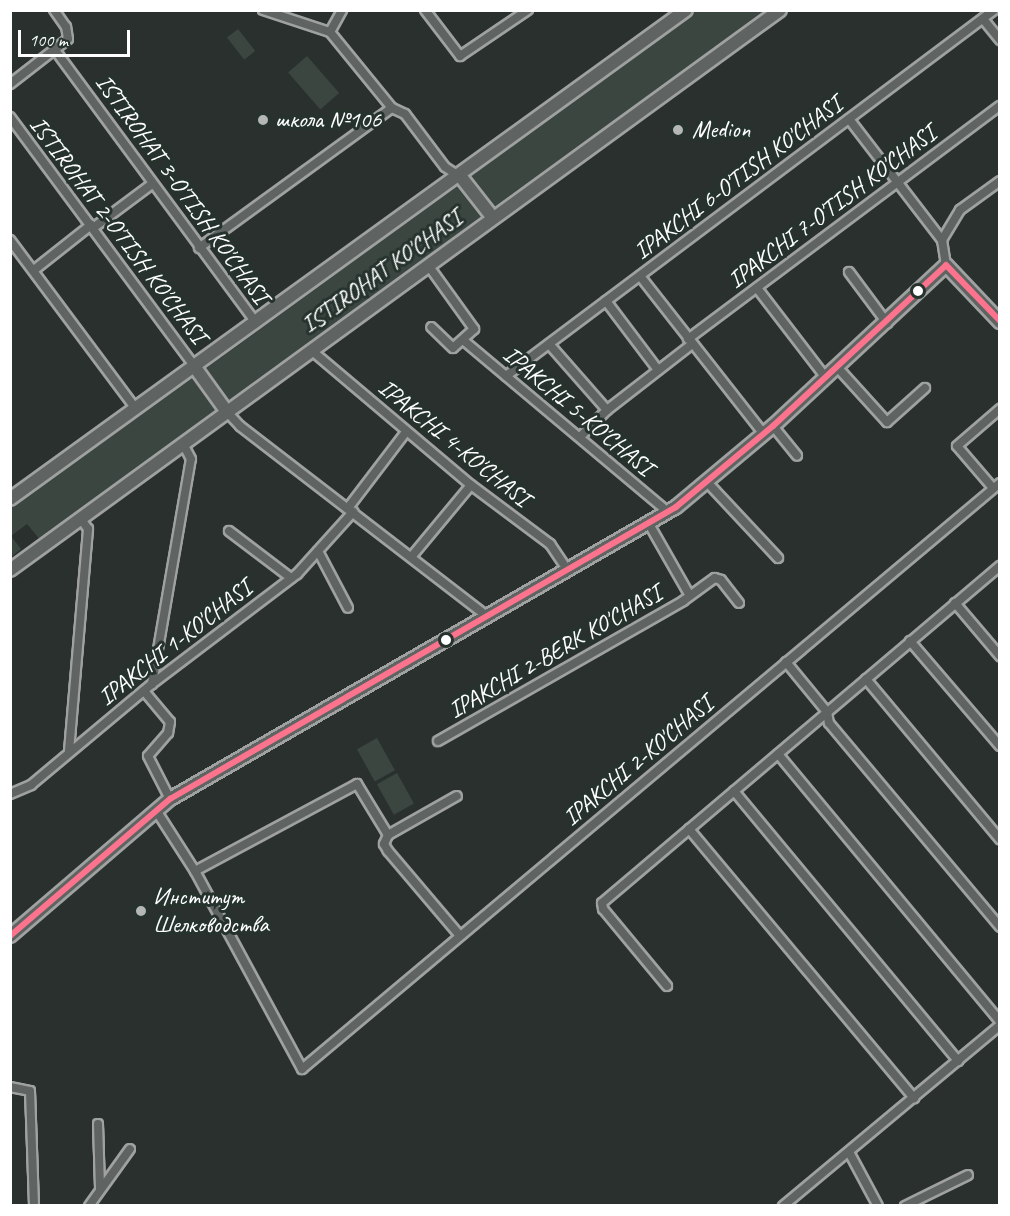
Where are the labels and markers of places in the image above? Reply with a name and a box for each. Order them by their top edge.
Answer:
place label: школа №106 [275,106,381,134]
marker: школа №106 [256,113,270,127]
place label: Medion [692,116,750,144]
marker: Medion [669,121,687,139]
unlabelled marker [912,285,924,297]
unlabelled marker [440,634,452,646]
place label: Институт Шелководства [153,883,269,939]
marker: Институт Шелководства [134,904,148,918]

